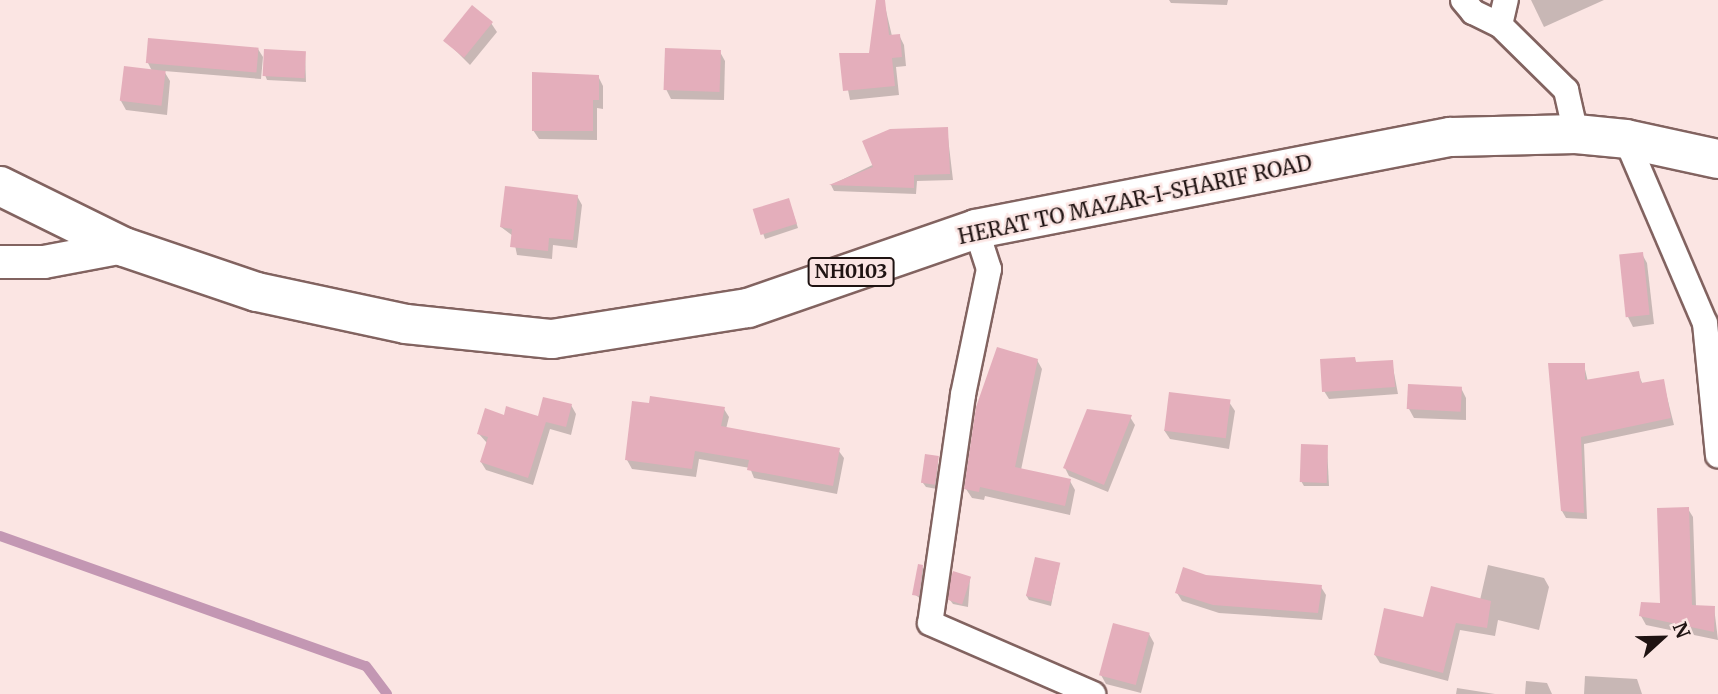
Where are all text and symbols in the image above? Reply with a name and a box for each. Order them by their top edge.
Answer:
street label: HERAT TO MAZAR-I-SHARIF ROAD [956,150,1314,250]
road number: NH0103 [807,256,895,288]
north arrow [1627,603,1697,673]
text: N [1668,619,1695,642]

